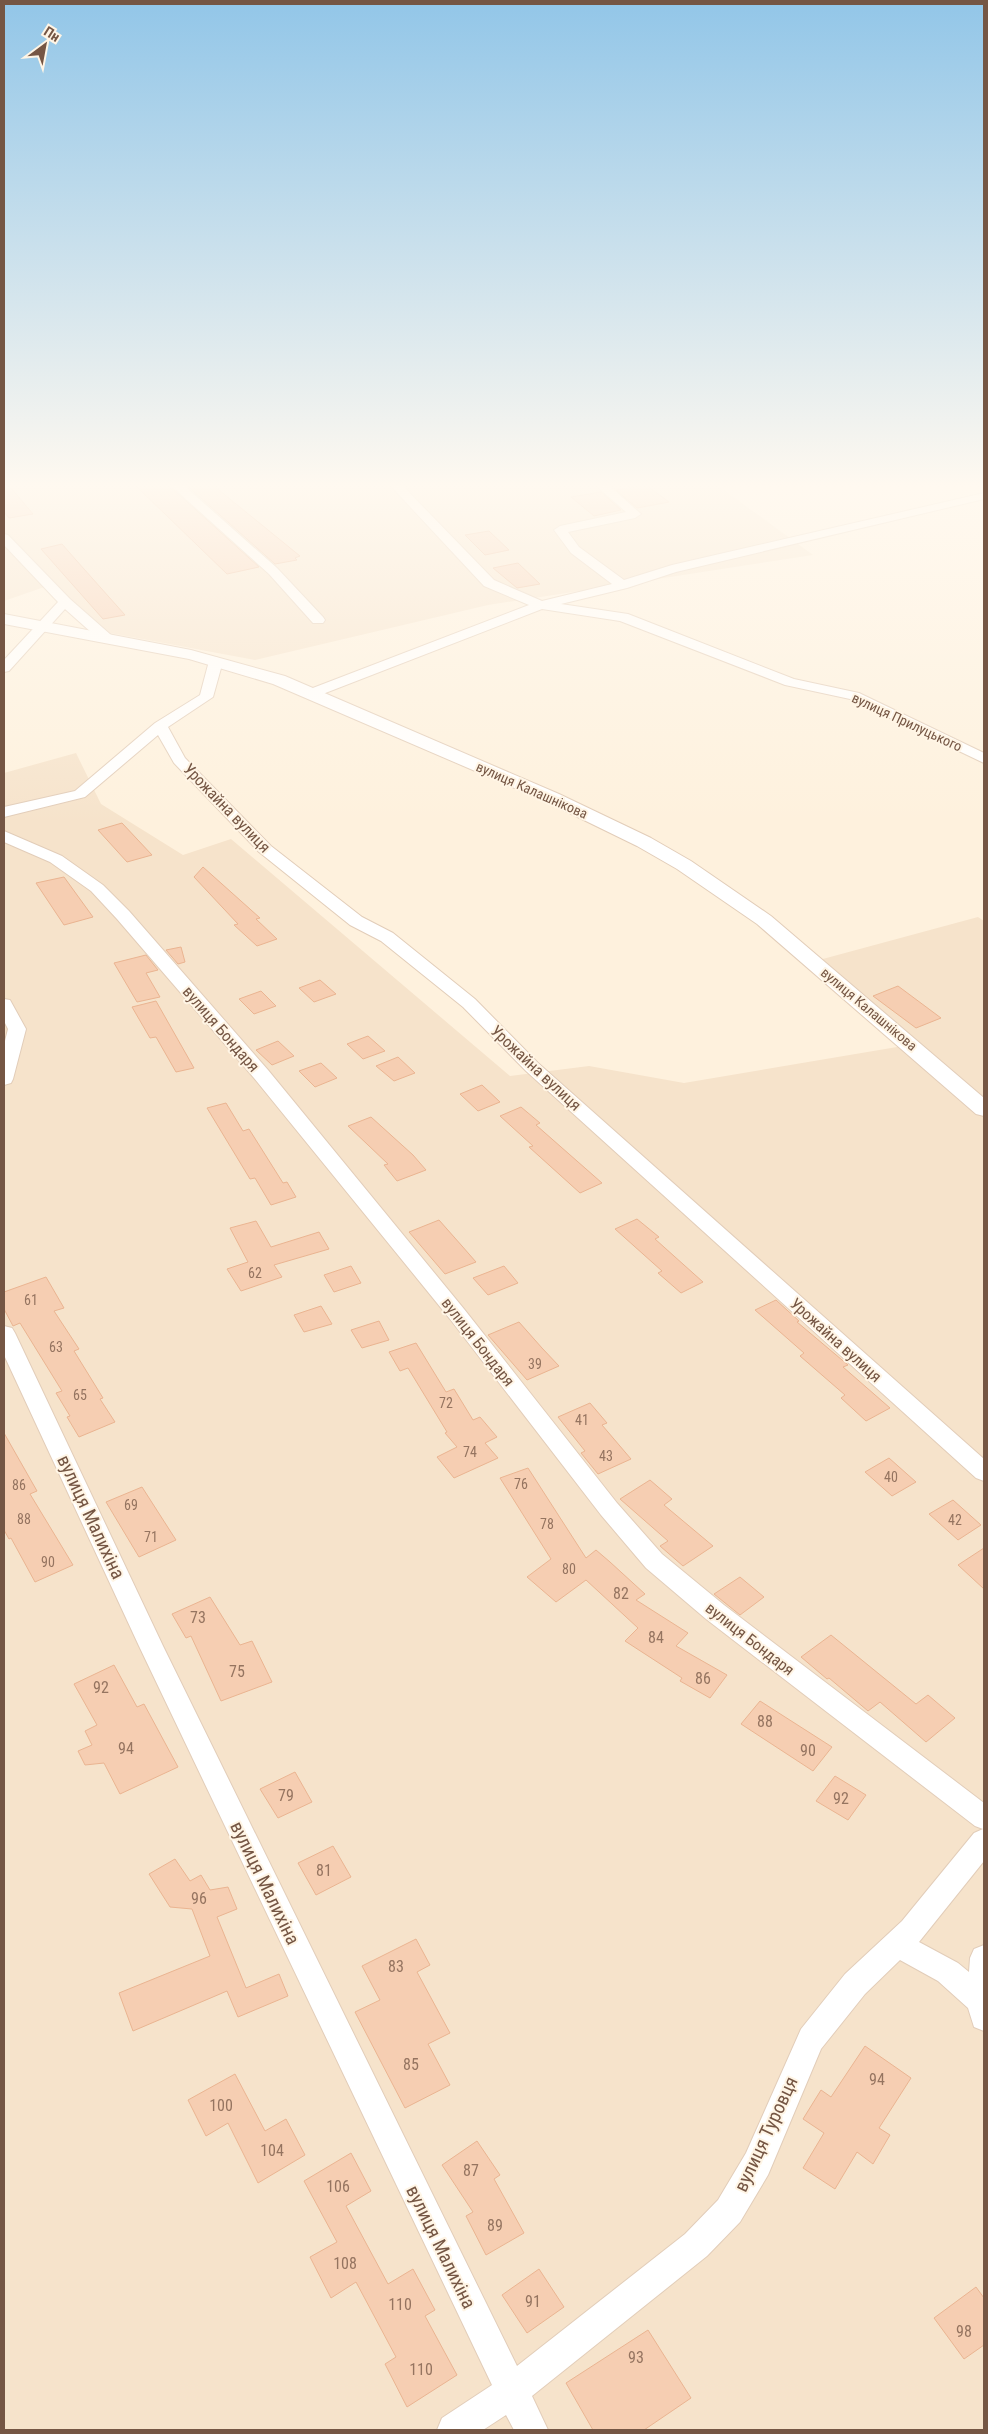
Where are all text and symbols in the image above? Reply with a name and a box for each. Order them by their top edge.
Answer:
north arrow [20,20,70,70]
text: Пн [41,23,63,45]
street label: вулиця Прилуцького [849,689,965,755]
street label: вулиця Калашнікова [474,758,590,822]
street label: Урожайна вулиця [180,760,274,856]
street label: вулиця Калашнікова [818,964,920,1054]
street label: вулиця Бондаря [179,982,263,1076]
street label: Урожайна вулиця [487,1021,585,1115]
house number: 62 [248,1265,262,1281]
house number: 61 [24,1292,38,1308]
street label: вулиця Бондаря [437,1294,519,1390]
street label: Урожайна вулиця [786,1294,886,1386]
house number: 63 [49,1339,63,1355]
house number: 39 [528,1356,542,1372]
house number: 65 [73,1387,87,1403]
house number: 72 [439,1395,453,1411]
house number: 41 [575,1412,589,1428]
house number: 74 [463,1444,477,1460]
house number: 43 [599,1448,613,1464]
street label: вулиця Малихіна [52,1451,130,1583]
house number: 40 [884,1469,898,1485]
house number: 76 [514,1476,528,1492]
house number: 86 [12,1477,26,1493]
house number: 69 [124,1497,138,1513]
house number: 88 [17,1511,31,1527]
house number: 42 [948,1512,962,1528]
house number: 78 [540,1516,554,1532]
house number: 71 [144,1529,158,1545]
house number: 90 [41,1554,55,1570]
house number: 80 [562,1561,576,1577]
house number: 82 [613,1584,629,1603]
street label: вулиця Бондаря [702,1598,798,1680]
house number: 73 [190,1608,206,1627]
house number: 84 [648,1628,664,1647]
house number: 75 [229,1662,245,1681]
house number: 86 [695,1669,711,1688]
house number: 92 [93,1678,109,1697]
house number: 88 [757,1712,773,1731]
house number: 94 [118,1739,134,1758]
house number: 90 [800,1741,816,1760]
house number: 79 [278,1786,294,1805]
house number: 92 [833,1789,849,1808]
street label: вулиця Малихіна [225,1818,305,1948]
house number: 81 [316,1861,332,1880]
house number: 96 [191,1889,207,1908]
house number: 83 [388,1957,404,1976]
house number: 85 [403,2055,419,2074]
house number: 94 [869,2070,885,2089]
street label: вулиця Туровця [729,2073,803,2195]
house number: 100 [209,2096,233,2115]
house number: 104 [260,2141,284,2160]
house number: 87 [463,2161,479,2180]
house number: 106 [326,2177,350,2196]
street label: вулиця Малихіна [401,2182,481,2312]
house number: 89 [487,2216,503,2235]
house number: 108 [333,2254,357,2273]
house number: 91 [525,2292,541,2311]
house number: 110 [388,2295,412,2314]
house number: 98 [956,2322,972,2341]
house number: 93 [628,2348,644,2367]
house number: 110 [409,2360,433,2379]

